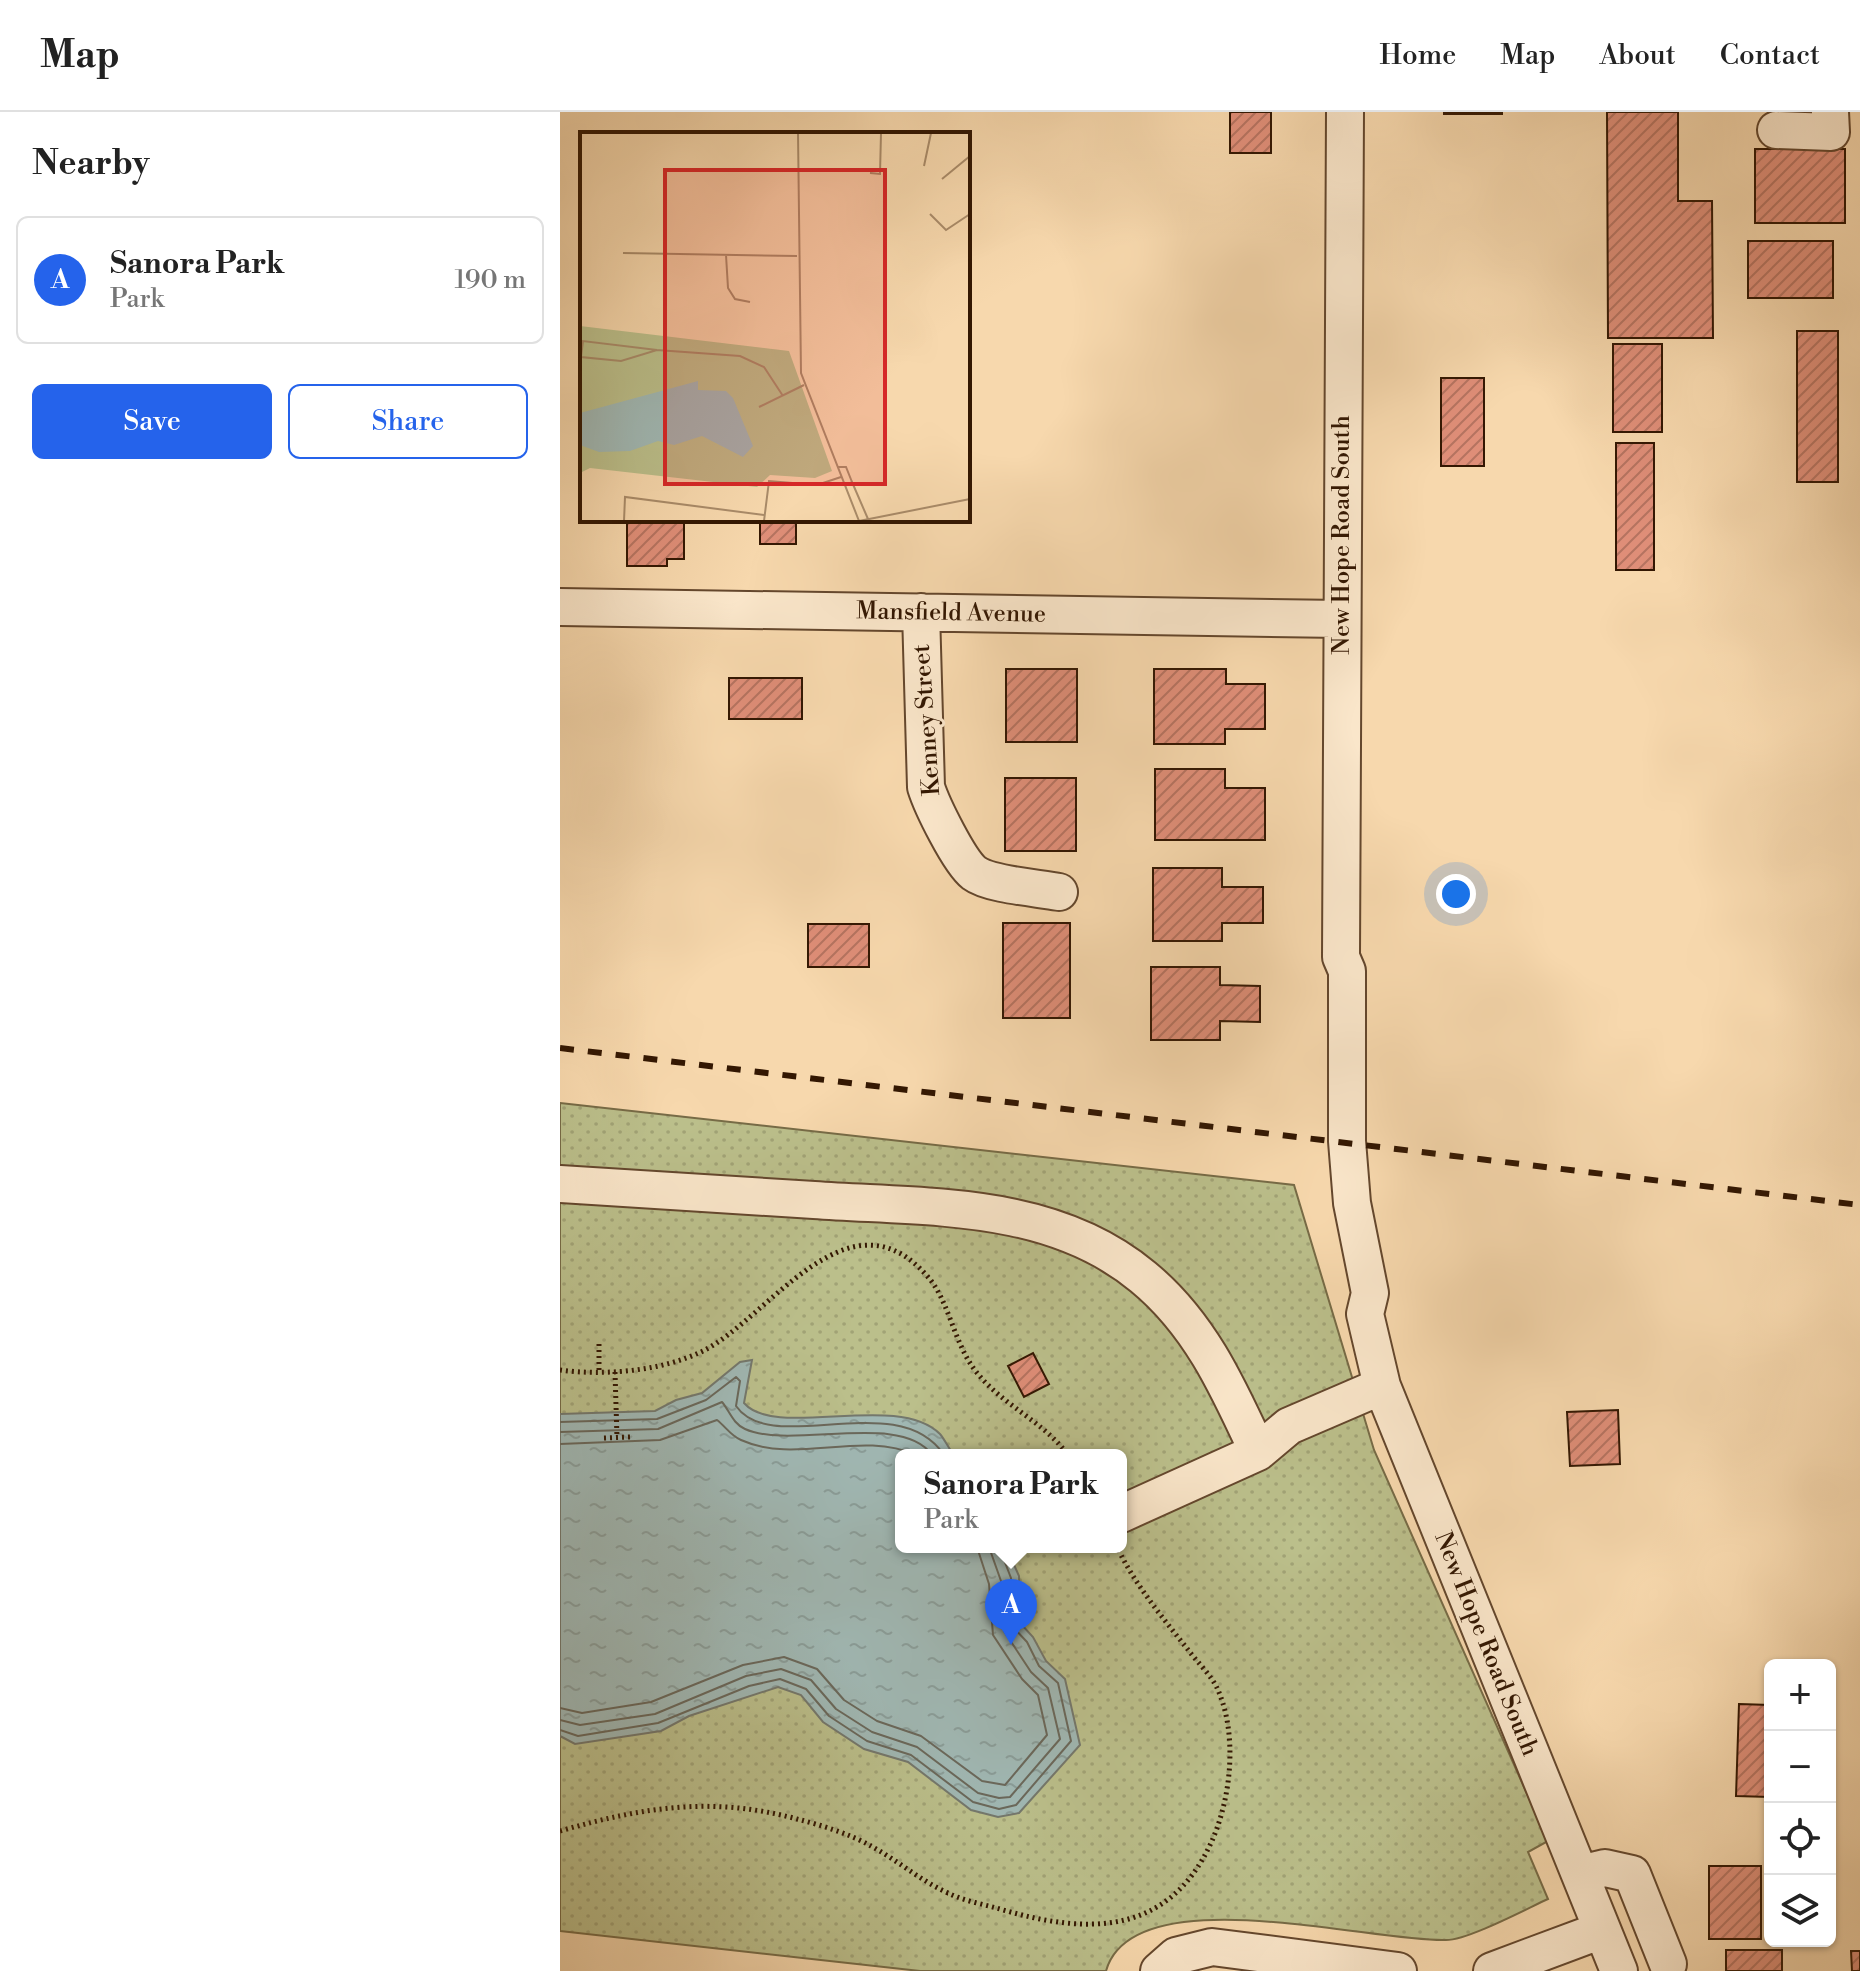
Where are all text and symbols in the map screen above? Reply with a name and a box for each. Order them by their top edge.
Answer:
text: Map [40,32,120,79]
text: Home [1380,38,1456,73]
text: Map [1500,38,1555,73]
text: About [1599,38,1676,73]
text: Contact [1720,38,1820,73]
inset map [580,132,970,522]
text: Nearby [32,143,150,185]
text: Sanora Park [110,245,284,283]
text: A [51,264,69,296]
text: 190 m [455,264,526,296]
text: Park [110,283,164,315]
button: Save [32,384,272,459]
button: Share [288,384,528,459]
street label: New Hope Road South [1327,415,1357,655]
street label: Mansfield Avenue [856,596,1046,630]
street label: Kenney Street [907,643,947,797]
your location [1436,874,1476,914]
popup [895,1449,1127,1553]
text: Sanora Park [924,1466,1098,1504]
text: Park [924,1504,978,1536]
street label: New Hope Road South [1427,1527,1545,1761]
pin: A [985,1579,1037,1645]
map controls [1764,1659,1836,1947]
button: + [1764,1659,1836,1731]
button: − [1764,1731,1836,1803]
button: locate [1764,1803,1836,1875]
button: layers [1764,1875,1836,1947]

